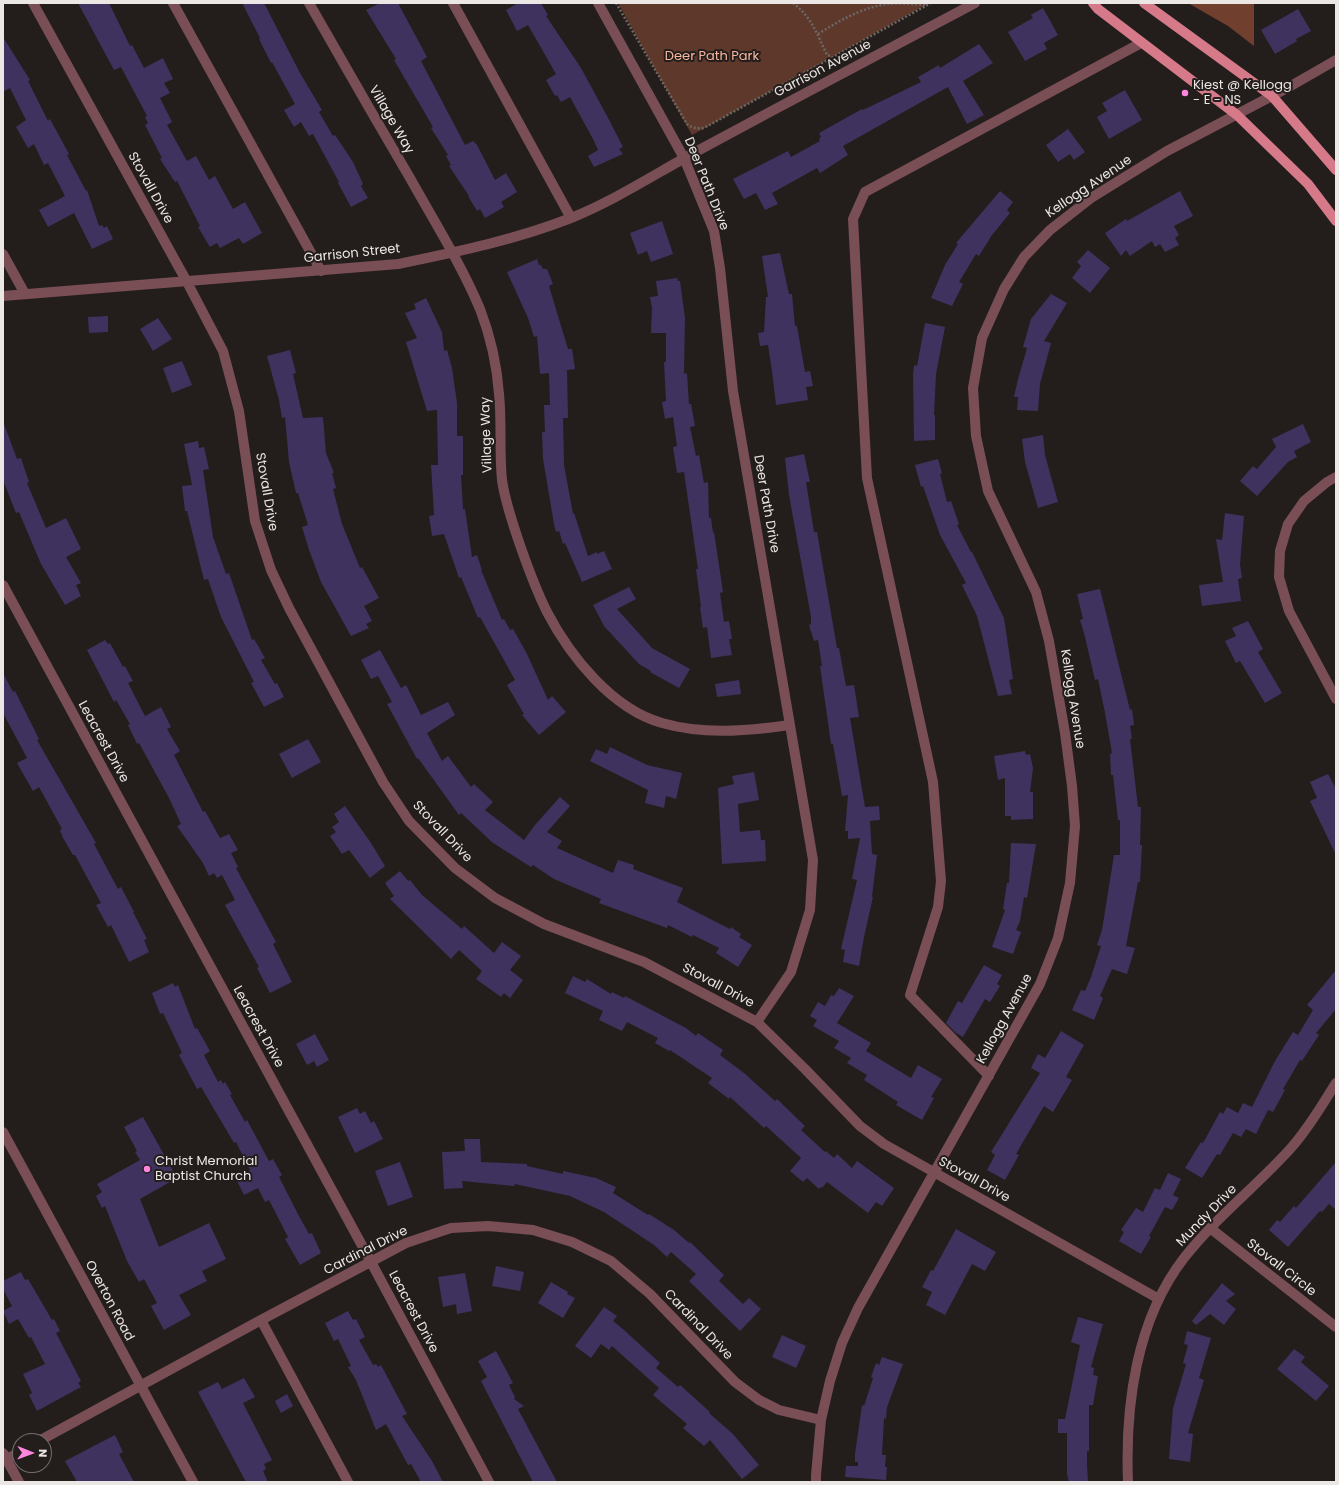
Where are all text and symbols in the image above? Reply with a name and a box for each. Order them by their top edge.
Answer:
street label: Garrison Avenue [772,37,874,101]
park label: Deer Path Park [665,49,759,65]
place label: Kiest @ Kellogg - E - NS [1193,78,1292,109]
street label: Village Way [365,83,417,157]
marker: Kiest @ Kellogg - E - NS [1180,88,1190,98]
street label: Deer Path Drive [680,135,732,233]
street label: Stovall Drive [124,150,176,226]
street label: Kellogg Avenue [1043,152,1135,222]
street label: Garrison Street [303,241,401,267]
street label: Village Way [478,397,496,473]
street label: Stovall Drive [251,452,281,532]
street label: Deer Path Drive [750,454,782,554]
street label: Kellogg Avenue [1056,648,1088,750]
street label: Leacrest Drive [74,698,132,786]
street label: Stovall Drive [409,798,475,866]
street label: Stovall Drive [679,961,757,1011]
street label: Kellogg Avenue [974,971,1036,1067]
street label: Leacrest Drive [229,983,287,1071]
place label: Christ Memorial Baptist Church [155,1154,257,1185]
street label: Stovall Drive [936,1154,1012,1206]
marker: Christ Memorial Baptist Church [142,1164,152,1174]
street label: Mundy Drive [1174,1182,1240,1250]
street label: Cardinal Drive [321,1223,411,1279]
street label: Stovall Circle [1243,1236,1319,1300]
street label: Overton Road [81,1258,137,1344]
street label: Leacrest Drive [385,1268,441,1356]
street label: Cardinal Drive [660,1286,736,1364]
north arrow [12,1433,52,1473]
text: N [35,1449,51,1457]

